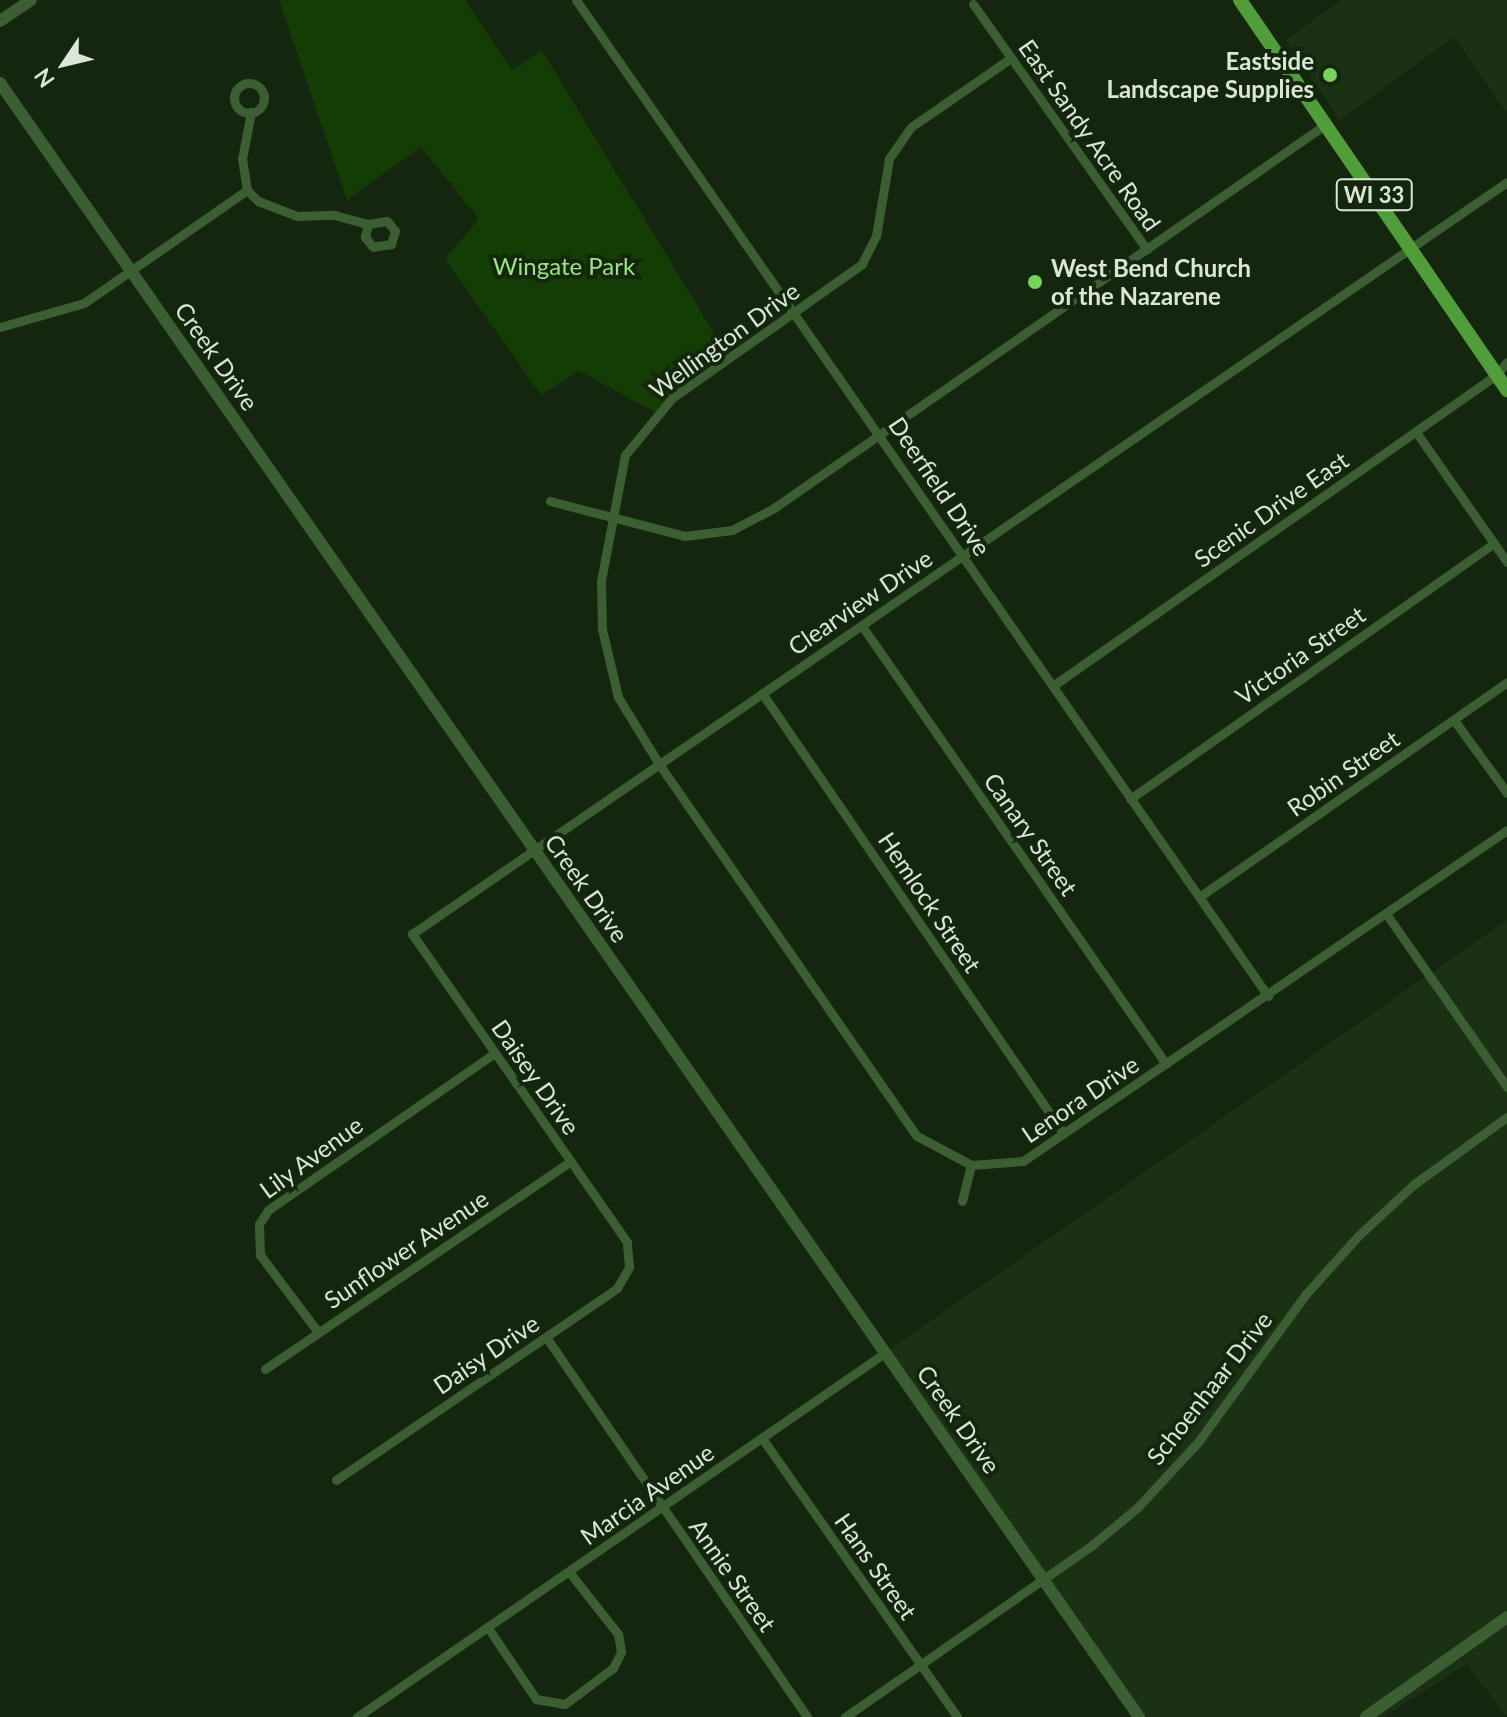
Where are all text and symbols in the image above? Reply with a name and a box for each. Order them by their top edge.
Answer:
north arrow [24,24,104,104]
street label: East Sandy Acre Road [1013,33,1167,237]
place label: Eastside Landscape Supplies [1106,47,1314,103]
text: N [28,63,60,93]
marker: Eastside Landscape Supplies [1321,66,1339,84]
road number: WI 33 [1334,177,1414,213]
park label: Wingate Park [493,252,635,280]
place label: West Bend Church of the Nazarene [1051,254,1251,310]
marker: West Bend Church of the Nazarene [1026,273,1044,291]
street label: Wellington Drive [644,276,804,404]
street label: Creek Drive [169,297,265,415]
street label: Deerfield Drive [883,411,997,561]
street label: Scenic Drive East [1188,445,1354,573]
street label: Clearview Drive [782,543,938,661]
street label: Victoria Street [1230,600,1370,710]
street label: Robin Street [1282,724,1404,822]
street label: Canary Street [978,767,1084,901]
street label: Hemlock Street [873,827,987,977]
street label: Creek Drive [539,829,635,947]
street label: Daisey Drive [486,1014,586,1140]
street label: Lenora Drive [1016,1049,1144,1149]
street label: Lily Avenue [253,1110,369,1204]
street label: Sunflower Avenue [318,1183,494,1315]
street label: Schoenhaar Drive [1140,1306,1278,1470]
street label: Daisy Drive [428,1308,544,1400]
street label: Creek Drive [911,1360,1007,1478]
street label: Marcia Avenue [575,1437,719,1551]
street label: Hans Street [829,1507,923,1625]
street label: Annie Street [684,1513,782,1637]

